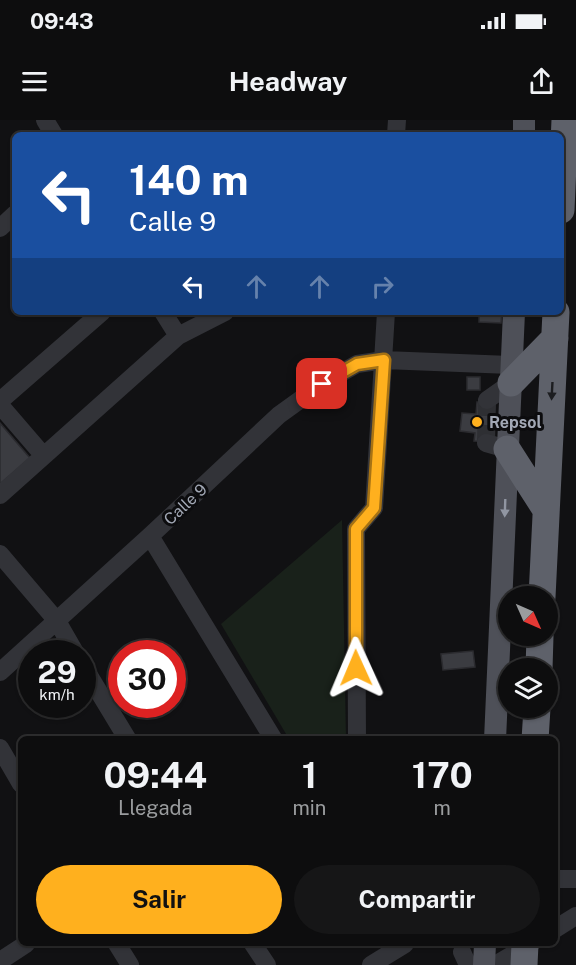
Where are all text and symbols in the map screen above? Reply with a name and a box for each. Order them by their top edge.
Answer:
text: 09:43 [30,8,94,34]
icon: menu [18,65,51,98]
text: Headway [229,65,347,97]
icon: share [525,65,558,98]
text: 140 m [129,155,249,204]
icon: left [30,156,108,234]
text: Calle 9 [129,205,216,237]
icon: left [177,270,210,303]
icon: ahead [240,270,273,303]
icon: ahead [303,270,336,303]
icon: right [366,270,399,303]
pin [296,358,347,409]
icon: arrive [305,367,338,400]
one-way arrow [548,382,557,401]
place label: Repsol [489,413,542,432]
marker: Repsol [470,415,484,429]
street label: Calle 9 [160,480,211,529]
one-way arrow [500,498,509,517]
north arrow [498,586,558,646]
map controls [498,586,558,718]
position arrow [324,636,388,700]
speed limit sign: 30 [108,640,186,718]
text: 29 [38,654,76,690]
button: layers [498,658,558,718]
text: km/h [39,686,75,703]
text: 09:44 [103,754,207,796]
text: 1 [302,754,317,796]
text: 170 [412,754,473,796]
text: Llegada [118,796,193,820]
text: min [292,796,326,820]
text: m [434,796,451,820]
button: Salir [36,865,282,934]
button: Compartir [294,865,540,934]

